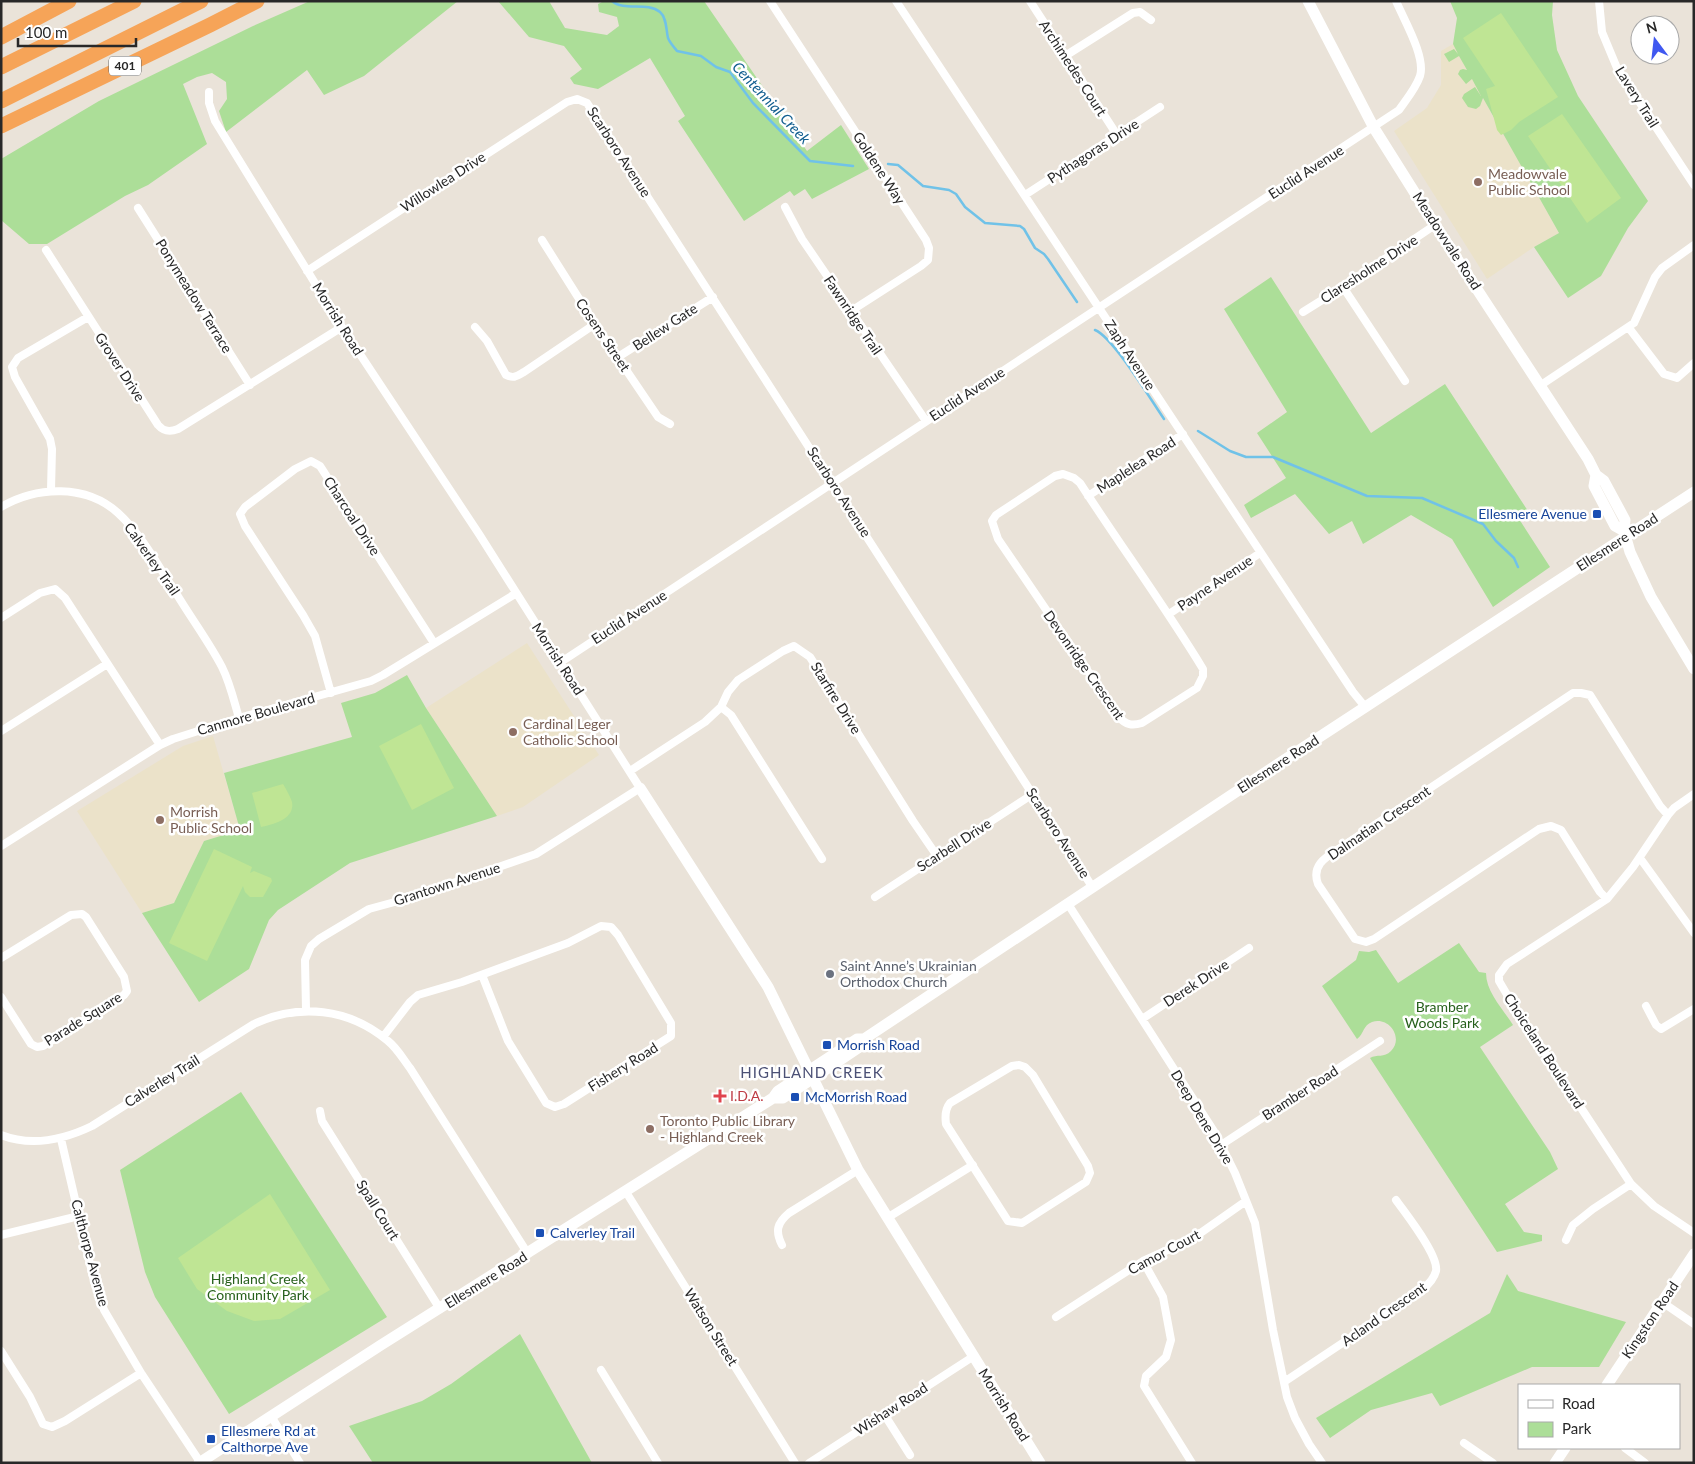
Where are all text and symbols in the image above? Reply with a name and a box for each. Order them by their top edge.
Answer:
scale bar [18,15,135,47]
north arrow [1630,15,1680,65]
street label: Archimedes Court [1036,17,1111,119]
text: N [1644,17,1659,37]
text: 100 m [25,23,67,41]
road number: 401 [109,56,141,76]
water label: Centennial Creek [729,57,815,148]
street label: Lavery Trail [1612,63,1663,130]
street label: Scarboro Avenue [584,103,655,200]
street label: Pythagoras Drive [1044,115,1142,186]
street label: Goldene Way [850,128,910,208]
street label: Euclid Avenue [1265,141,1347,202]
street label: Willowlea Drive [397,148,488,215]
place label: Meadowvale Public School [1488,165,1570,198]
marker: Meadowvale Public School [1472,176,1484,188]
street label: Meadowvale Road [1409,189,1485,293]
street label: Claresholme Drive [1317,231,1421,306]
street label: Ponymeadow Terrace [152,236,236,356]
street label: Fawnridge Trail [821,272,886,358]
street label: Morrish Road [309,279,368,358]
street label: Cosens Street [573,295,634,375]
street label: Bellew Gate [629,299,700,354]
street label: Zaph Avenue [1101,316,1159,393]
street label: Grover Drive [92,329,149,404]
street label: Euclid Avenue [926,363,1008,424]
street label: Maplelea Road [1093,433,1178,496]
street label: Scarboro Avenue [804,443,875,540]
street label: Charcoal Drive [321,473,384,558]
place label: Ellesmere Avenue [1478,505,1587,522]
marker: Ellesmere Avenue [1591,508,1603,520]
street label: Ellesmere Road [1573,509,1661,574]
street label: Calverley Trail [121,519,184,598]
street label: Payne Avenue [1174,551,1255,614]
street label: Euclid Avenue [588,586,670,647]
street label: Devonridge Crescent [1040,607,1128,723]
street label: Morrish Road [529,619,588,698]
street label: Starfire Drive [808,659,865,737]
street label: Canmore Boulevard [195,689,317,738]
place label: Cardinal Leger Catholic School [523,715,618,748]
marker: Cardinal Leger Catholic School [507,726,519,738]
street label: Ellesmere Road [1234,731,1322,796]
street label: Dalmatian Crescent [1324,782,1433,863]
street label: Scarboro Avenue [1023,784,1094,881]
place label: Morrish Public School [170,803,252,836]
marker: Morrish Public School [154,814,166,826]
street label: Scarbell Drive [913,814,994,875]
street label: Grantown Avenue [392,858,502,909]
street label: Derek Drive [1160,955,1231,1010]
place label: Saint Anne’s Ukrainian Orthodox Church [840,957,977,990]
marker: Saint Anne’s Ukrainian Orthodox Church [824,968,836,980]
street label: Parade Square [41,988,125,1049]
street label: Choiceland Boulevard [1501,990,1588,1111]
park label: Bramber Woods Park [1405,998,1480,1031]
place label: Morrish Road [837,1036,920,1053]
street label: Fishery Road [585,1038,661,1095]
marker: Morrish Road [821,1039,833,1051]
street label: Calverley Trail [121,1051,202,1110]
street label: Bramber Road [1259,1062,1341,1123]
district label: HIGHLAND CREEK [740,1063,884,1081]
street label: Deep Dene Drive [1168,1067,1237,1167]
place label: I.D.A. [730,1087,764,1104]
place label: McMorrish Road [805,1088,907,1105]
marker: I.D.A. [714,1090,726,1102]
marker: McMorrish Road [789,1091,801,1103]
place label: Toronto Public Library - Highland Creek [660,1112,796,1145]
marker: Toronto Public Library - Highland Creek [644,1123,656,1135]
street label: Spall Court [353,1177,404,1243]
street label: Calthorpe Avenue [68,1197,113,1308]
place label: Calverley Trail [550,1224,635,1241]
street label: Camor Court [1125,1225,1203,1278]
marker: Calverley Trail [534,1227,546,1239]
street label: Ellesmere Road [441,1248,530,1312]
park label: Highland Creek Community Park [207,1270,310,1303]
street label: Acland Crescent [1338,1278,1429,1349]
street label: Kingston Road [1618,1278,1682,1361]
street label: Watson Street [681,1285,742,1368]
street label: Morrish Road [975,1365,1034,1444]
street label: Wishaw Road [851,1379,931,1439]
legend [1518,1384,1680,1449]
text: Road [1562,1394,1595,1412]
text: Park [1562,1419,1592,1437]
place label: Ellesmere Rd at Calthorpe Ave [221,1422,316,1455]
marker: Ellesmere Rd at Calthorpe Ave [205,1433,217,1445]

